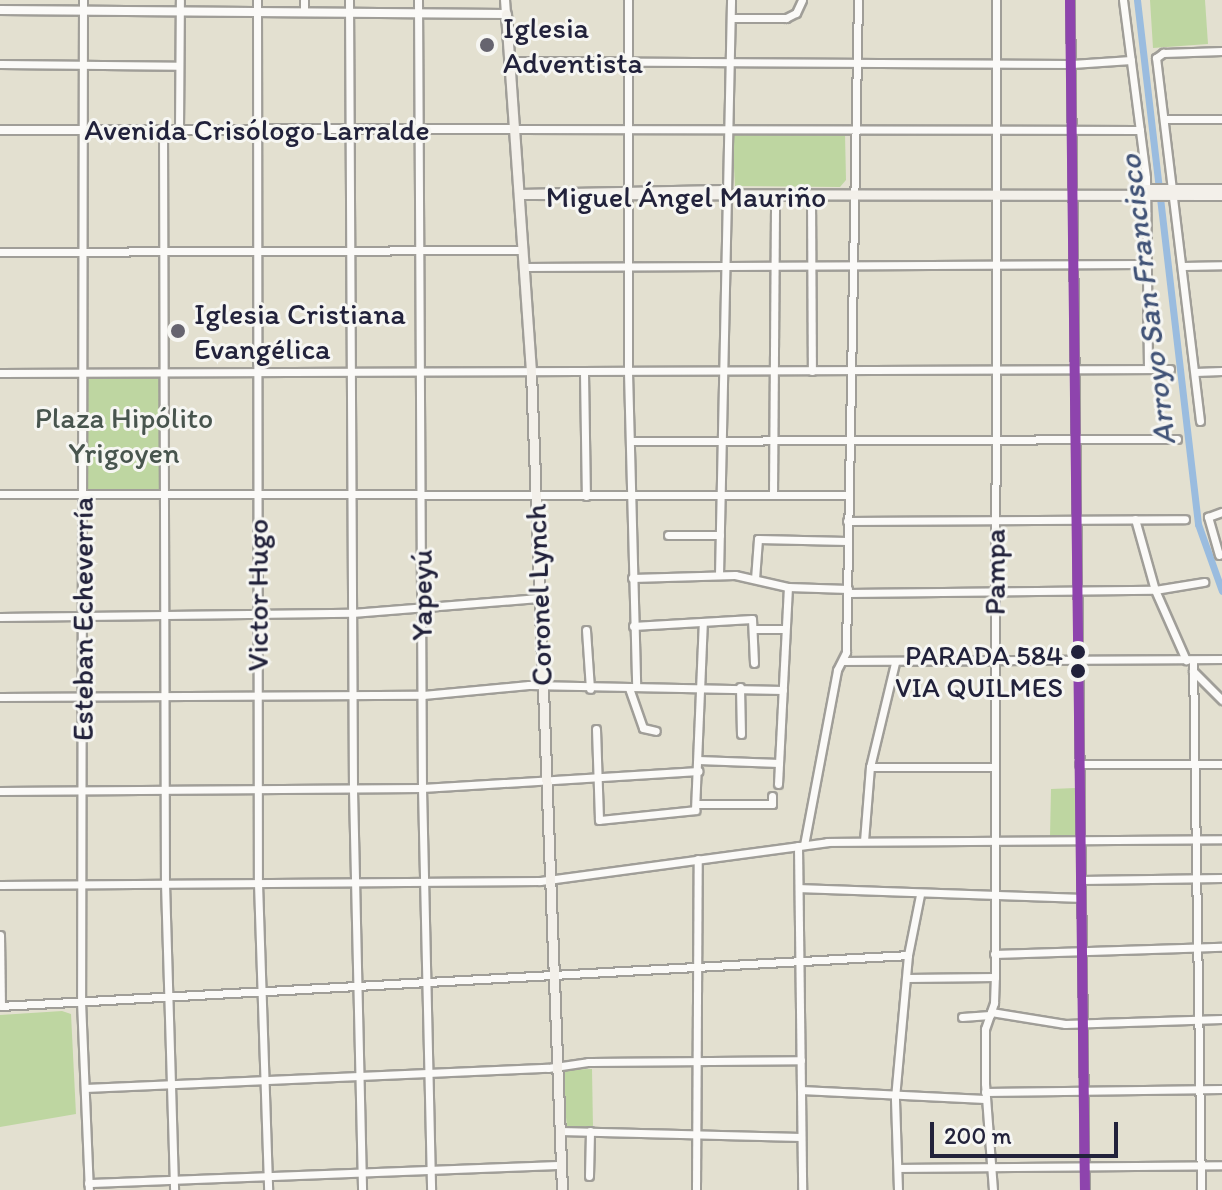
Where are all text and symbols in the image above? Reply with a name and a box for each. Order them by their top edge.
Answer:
place label: Iglesia Adventista [503,10,643,80]
marker: Iglesia Adventista [478,36,496,54]
street label: Avenida Crisólogo Larralde [84,112,430,148]
water label: Arroyo San Francisco [1110,153,1184,447]
street label: Miguel Ángel Mauriño [545,179,827,215]
place label: Iglesia Cristiana Evangélica [194,296,406,366]
marker: Iglesia Cristiana Evangélica [169,322,187,340]
park label: Plaza Hipólito Yrigoyen [35,400,213,470]
street label: Esteban Echeverría [65,497,101,741]
street label: Coronel Lynch [518,503,560,687]
street label: Victor Hugo [240,519,276,671]
street label: Pampa [977,529,1013,615]
street label: Yapeyú [404,549,440,641]
place label: PARADA 584 VIA QUILMES [898,638,1063,704]
unlabelled marker [1070,644,1086,660]
marker: PARADA 584 VIA QUILMES [1070,663,1086,679]
scale bar [934,1106,1122,1156]
text: 200 m [944,1121,1012,1150]

